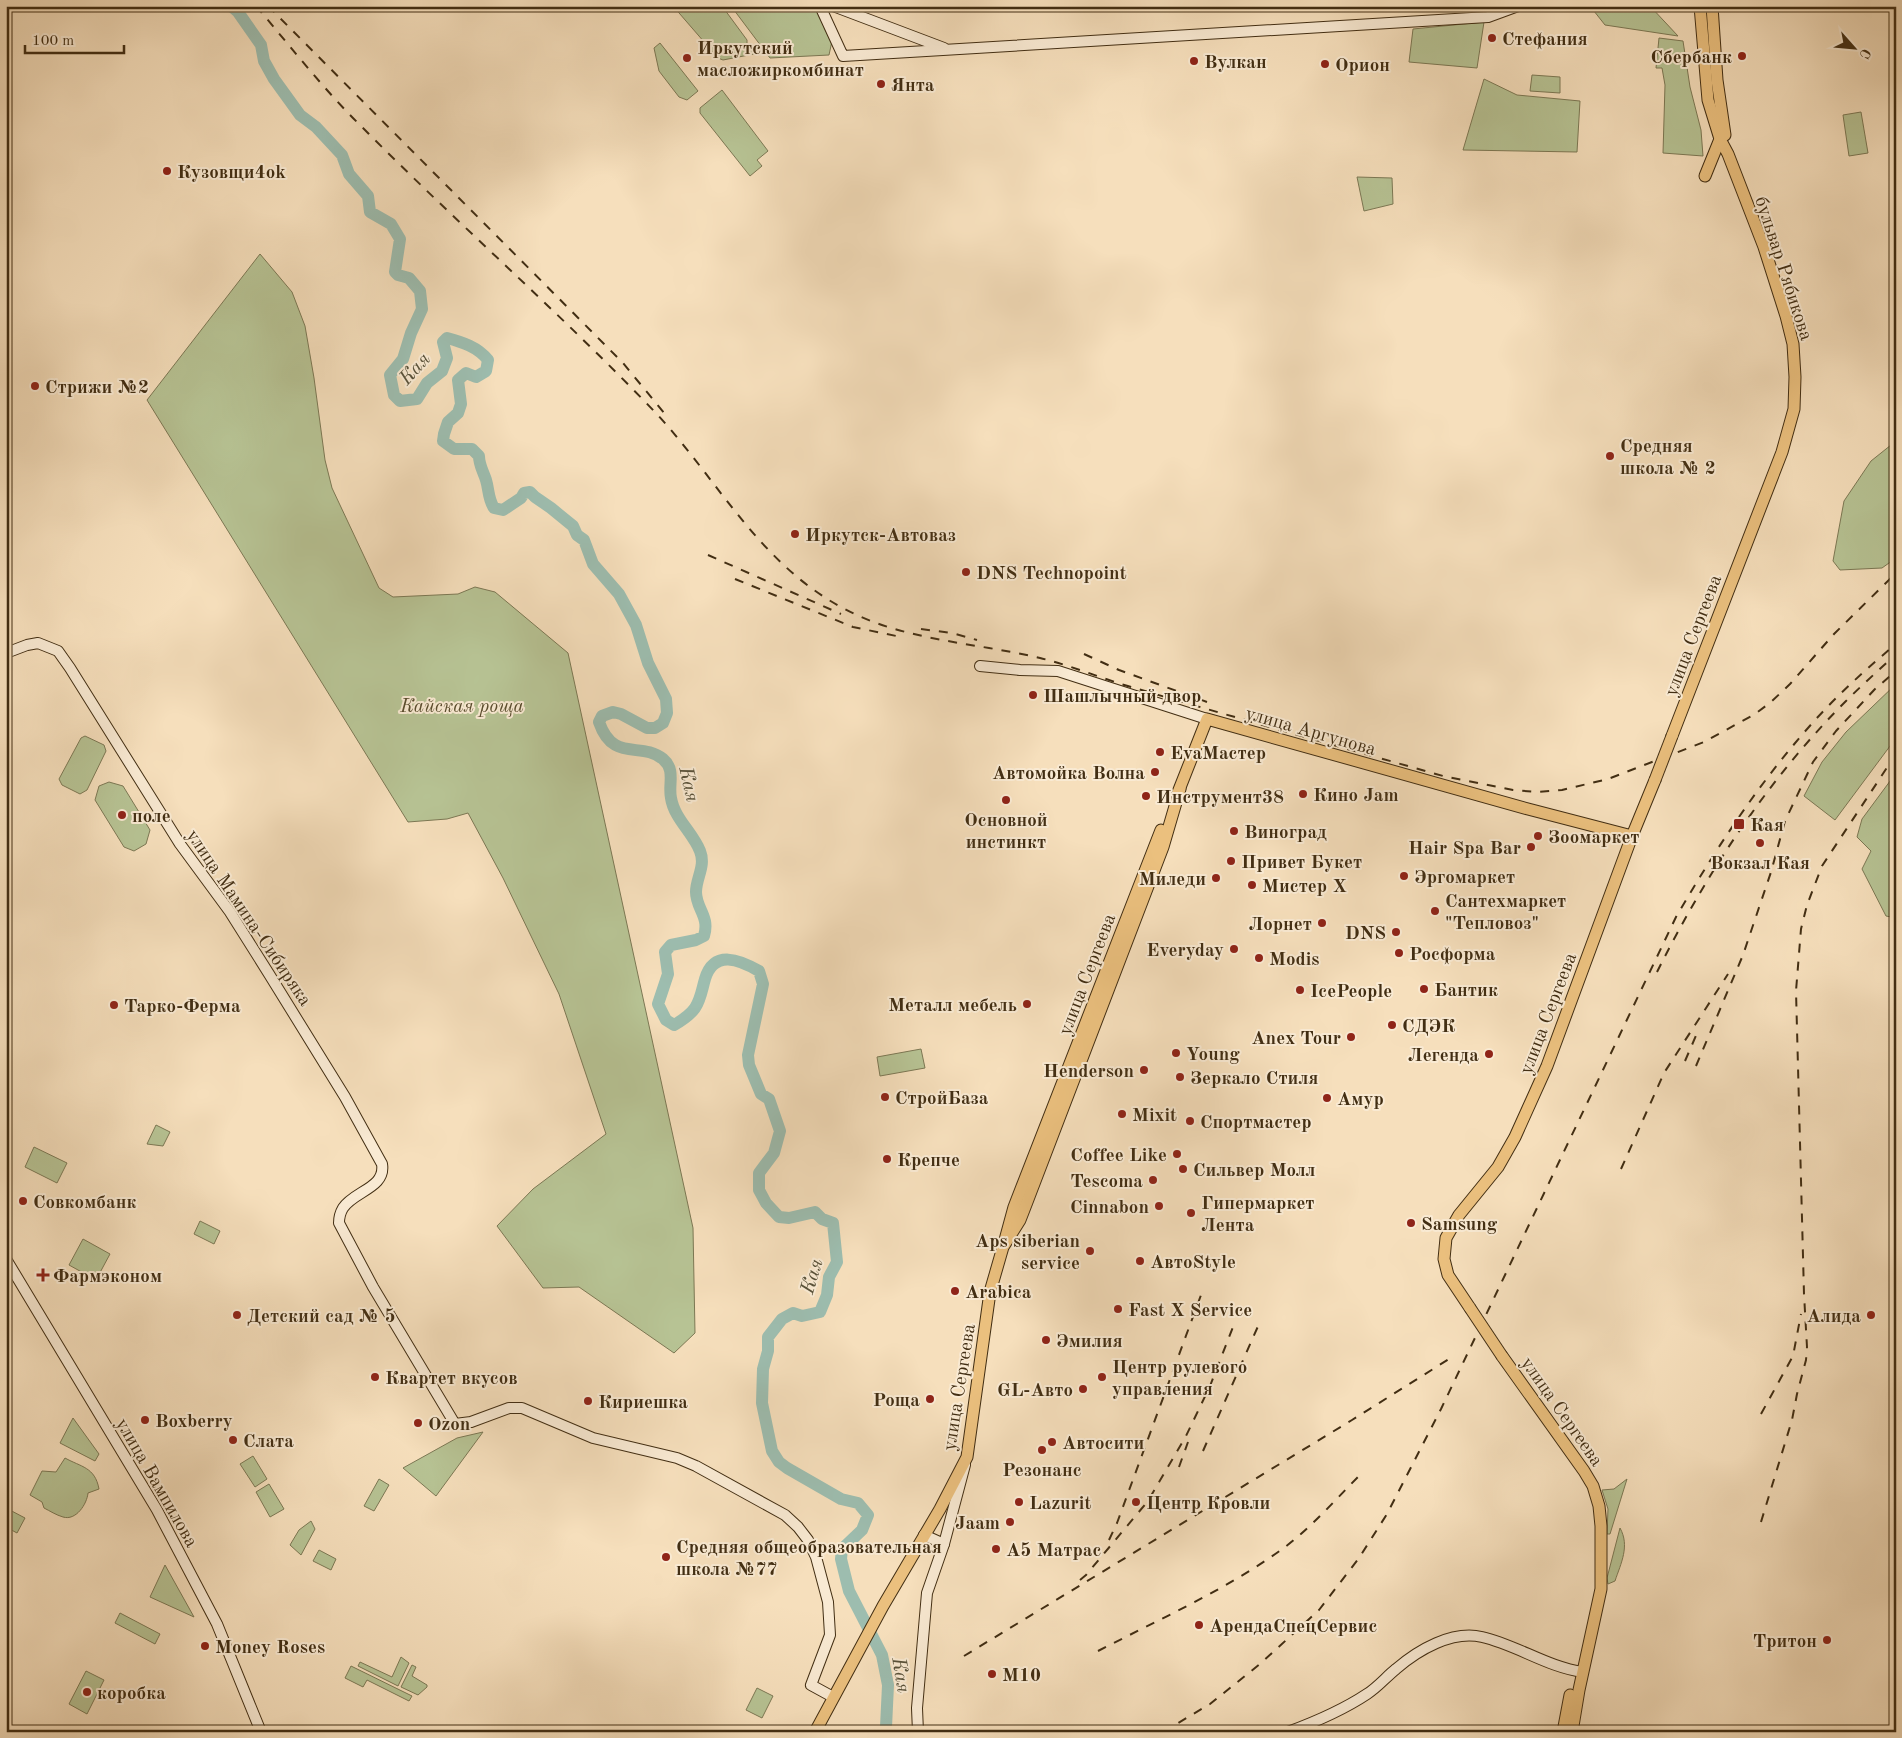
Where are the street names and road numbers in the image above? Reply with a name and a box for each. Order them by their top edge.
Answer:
street label: бульвар Рябикова [1750,194,1815,344]
street label: улица Сергеева [1662,572,1726,699]
street label: улица Аргунова [1243,705,1378,760]
street label: улица Мамина-Сибиряка [182,827,314,1011]
street label: улица Сергеева [1056,911,1120,1038]
street label: улица Сергеева [1517,950,1581,1077]
street label: улица Сергеева [941,1322,980,1452]
street label: улица Сергеева [1516,1354,1606,1471]
street label: улица Вампилова [111,1415,201,1552]

